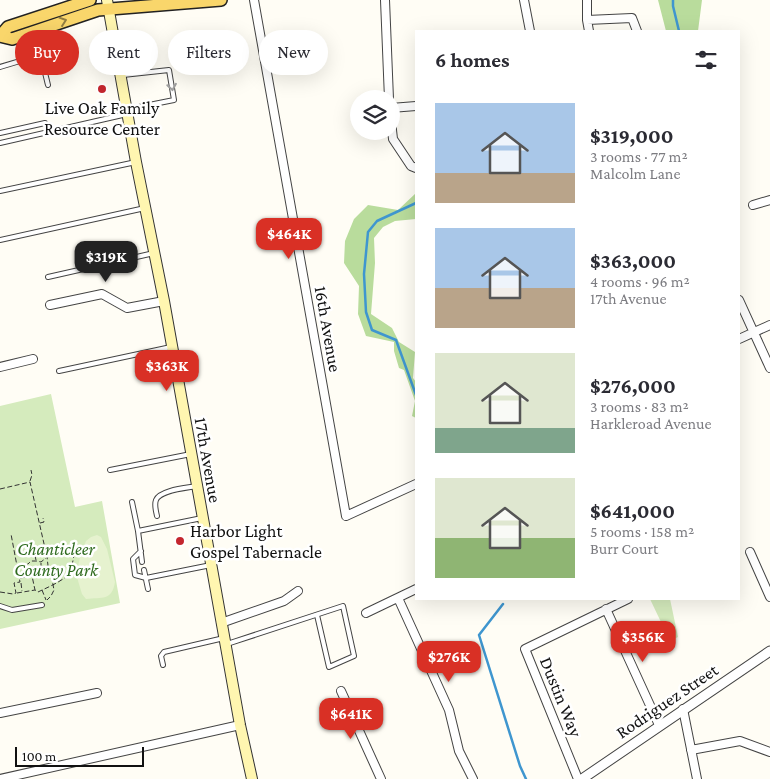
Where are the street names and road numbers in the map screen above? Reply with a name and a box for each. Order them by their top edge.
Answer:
street label: 16th Avenue [311,284,345,374]
street label: 17th Avenue [191,416,225,504]
street label: Dustin Way [536,654,586,741]
street label: Rodriguez Street [612,659,723,742]

